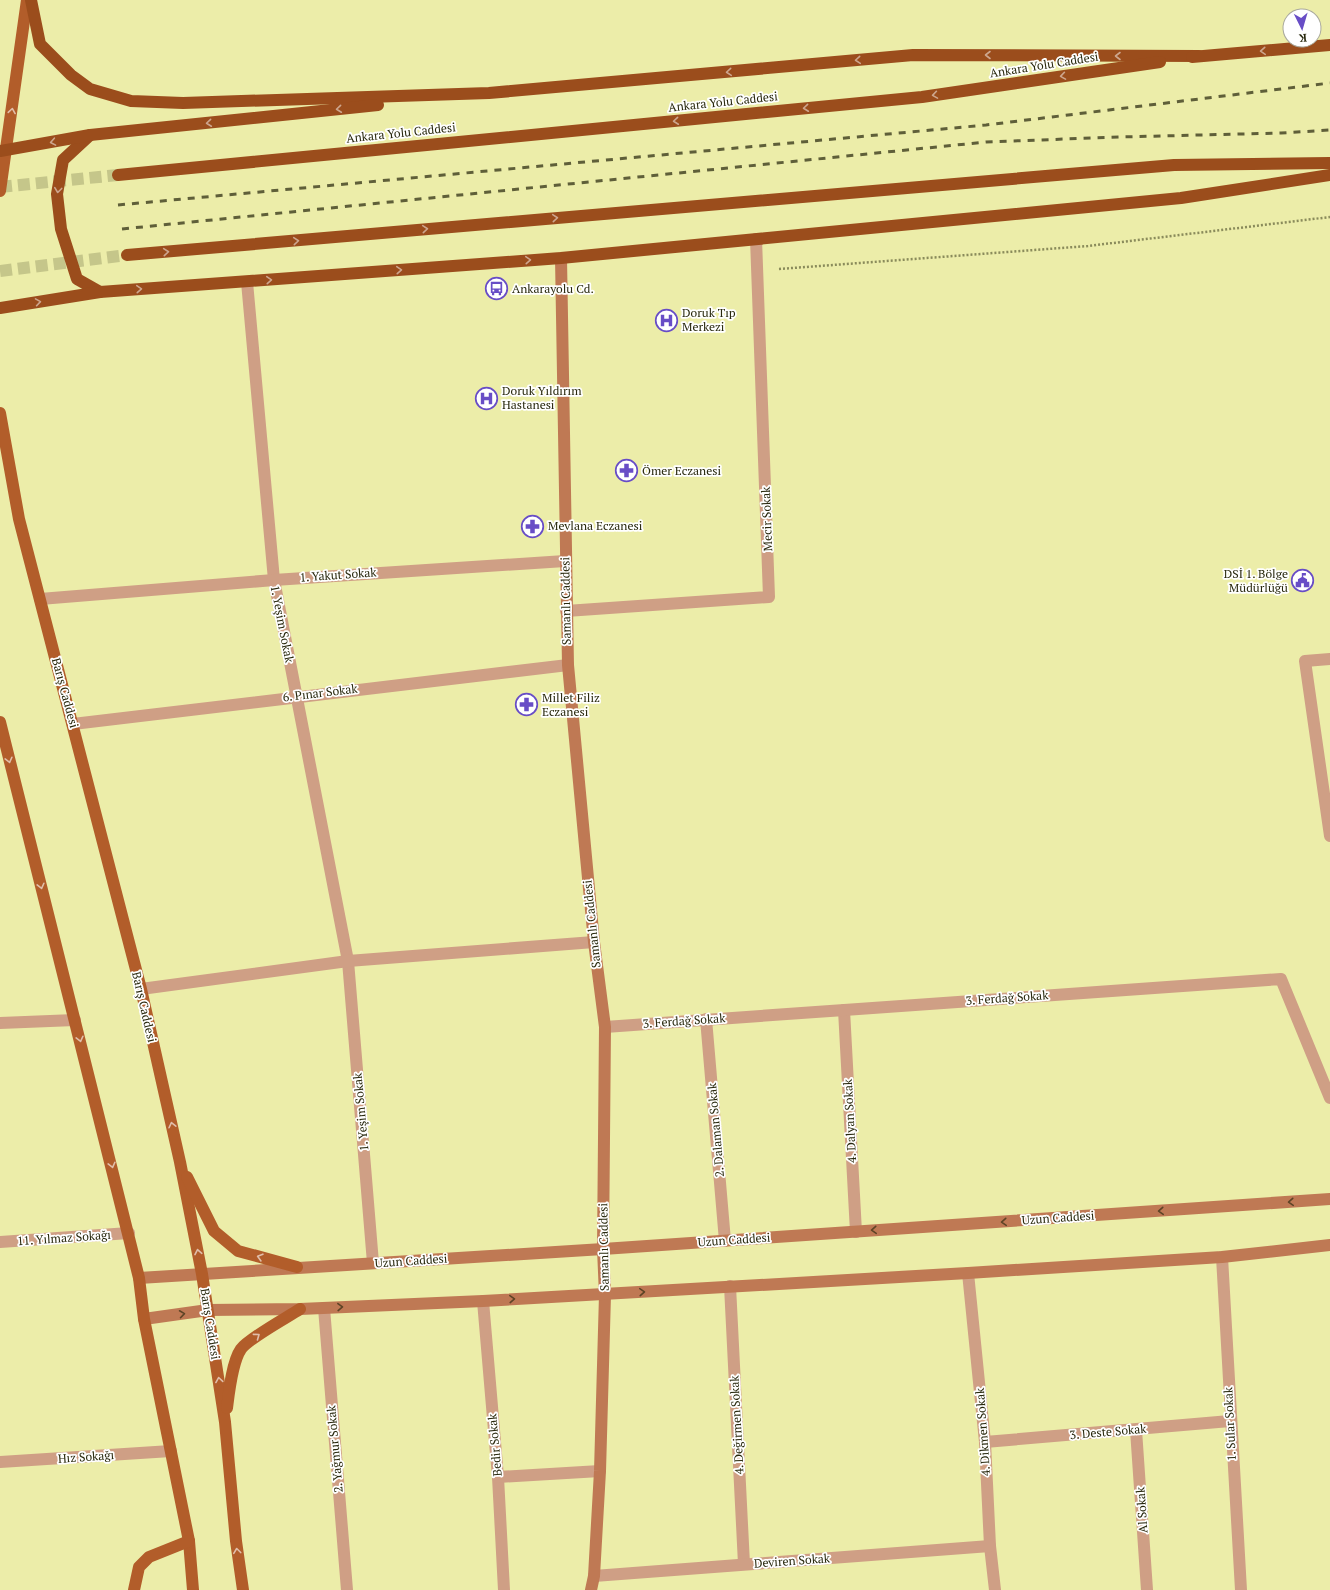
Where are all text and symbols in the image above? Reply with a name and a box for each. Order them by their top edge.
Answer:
north arrow [1282,8,1322,48]
text: K [1298,31,1307,45]
one-way arrow [1260,46,1266,55]
street label: Ankara Yolu Caddesi [989,48,1100,81]
one-way arrow [985,51,991,59]
one-way arrow [1115,52,1121,60]
one-way arrow [855,56,861,65]
one-way arrow [726,67,732,76]
one-way arrow [1060,71,1066,80]
street label: Ankara Yolu Caddesi [668,88,779,115]
one-way arrow [932,90,938,99]
one-way arrow [336,104,342,113]
one-way arrow [802,104,809,113]
one-way arrow [7,108,15,115]
one-way arrow [673,116,679,125]
one-way arrow [206,118,212,127]
street label: Ankara Yolu Caddesi [346,119,457,146]
one-way arrow [50,137,56,146]
one-way arrow [54,187,63,193]
one-way arrow [552,214,558,223]
one-way arrow [422,225,428,234]
one-way arrow [293,236,299,245]
one-way arrow [163,247,169,256]
one-way arrow [525,256,531,265]
one-way arrow [396,266,402,275]
one-way arrow [266,276,272,285]
bus stop icon: Ankarayolu Cd. [484,276,510,302]
place label: Ankarayolu Cd. [512,281,594,296]
one-way arrow [136,285,142,294]
one-way arrow [35,298,42,307]
place label: Doruk Tıp Merkezi [682,305,736,334]
hospital icon: Doruk Tıp Merkezi [653,307,679,333]
place label: Doruk Yıldırım Hastanesi [502,383,582,412]
hospital icon: Doruk Yıldırım Hastanesi [473,385,499,411]
pharmacy icon: Ömer Eczanesi [614,458,640,484]
place label: Ömer Eczanesi [642,463,721,478]
street label: Mecir Sokak [758,486,775,552]
pharmacy icon: Mevlana Eczanesi [520,513,546,539]
place label: Mevlana Eczanesi [548,518,643,533]
street label: Samanlı Caddesi [557,556,574,645]
street label: 1. Yakut Sokak [299,564,378,585]
place label: DSİ 1. Bölge Müdürlüğü [1224,566,1288,595]
public building icon: DSİ 1. Bölge Müdürlüğü [1290,568,1316,594]
street label: 1. Yeşim Sokak [268,584,298,665]
street label: Barış Caddesi [49,656,82,730]
street label: 6. Pınar Sokak [282,680,359,705]
place label: Millet Filiz Eczanesi [542,690,600,719]
pharmacy icon: Millet Filiz Eczanesi [514,692,540,718]
one-way arrow [5,757,13,763]
street label: Samanlı Caddesi [579,879,604,969]
one-way arrow [37,883,45,889]
street label: Barış Caddesi [129,970,160,1044]
street label: 3. Ferdağ Sokak [965,987,1050,1008]
street label: 3. Ferdağ Sokak [642,1010,727,1031]
one-way arrow [75,1035,84,1042]
street label: 1. Yeşim Sokak [350,1071,371,1152]
street label: 4. Dalyan Sokak [840,1078,859,1163]
street label: 2. Dalaman Sokak [704,1082,727,1178]
one-way arrow [168,1122,176,1128]
one-way arrow [107,1162,115,1169]
one-way arrow [1288,1197,1294,1206]
street label: Samanlı Caddesi [595,1202,612,1291]
one-way arrow [1158,1206,1164,1215]
street label: Uzun Caddesi [1021,1207,1095,1228]
one-way arrow [1001,1217,1007,1226]
one-way arrow [871,1226,877,1235]
street label: 11. Yılmaz Sokağı [17,1227,112,1248]
street label: Uzun Caddesi [697,1229,771,1250]
one-way arrow [194,1249,202,1255]
street label: Uzun Caddesi [374,1250,448,1271]
one-way arrow [256,1253,263,1262]
street label: Barış Caddesi [197,1287,224,1361]
one-way arrow [639,1288,645,1297]
one-way arrow [509,1295,515,1304]
one-way arrow [337,1303,343,1311]
one-way arrow [179,1310,186,1319]
one-way arrow [253,1334,260,1341]
street label: 4. Değirmen Sokak [726,1374,747,1475]
one-way arrow [215,1377,224,1384]
street label: 1. Sular Sokak [1220,1386,1239,1461]
street label: 4. Dikmen Sokak [972,1387,993,1477]
street label: 2. Yağmur Sokak [323,1404,346,1493]
street label: Bedir Sokak [484,1412,505,1477]
street label: 3. Deste Sokak [1069,1421,1148,1442]
street label: Hız Sokağı [57,1447,115,1466]
street label: Al Sokak [1132,1486,1151,1534]
one-way arrow [233,1548,242,1554]
street label: Deviren Sokak [753,1550,831,1571]

